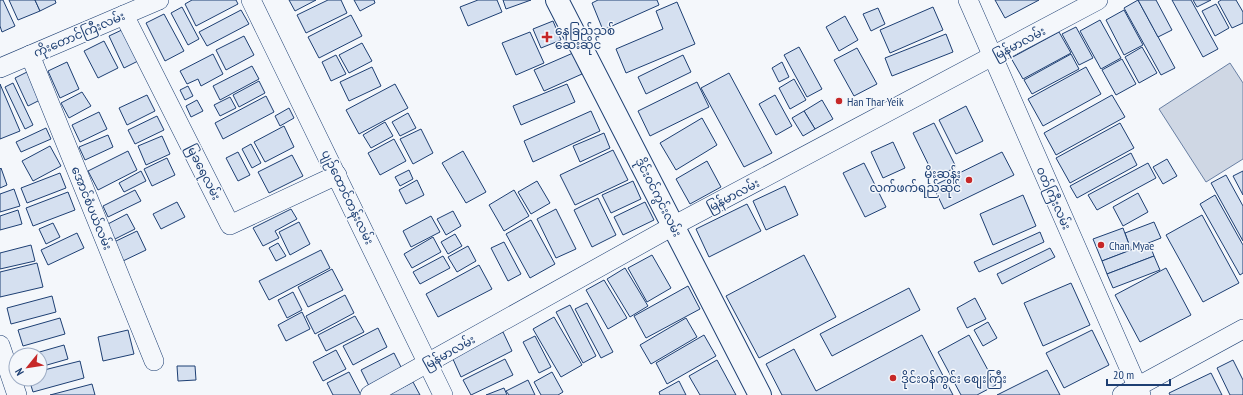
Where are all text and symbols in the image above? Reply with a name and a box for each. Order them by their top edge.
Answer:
street label: ကိုးတောင်ကြီးလမ်း [31,7,128,63]
place label: နေခြည်သစ် ဆေးဆိုင် [555,22,615,55]
street label: မြန်မာလမ်း [990,22,1049,66]
marker: နေခြည်သစ် ဆေးဆိုင် [542,32,552,42]
place label: Han Thar Yeik [847,94,904,109]
marker: Han Thar Yeik [834,96,844,106]
street label: မြခရေလမ်း [181,141,225,204]
street label: ပျဉ်ထောင်တန်းလမ်း [316,147,378,248]
street label: ဒိုင်းဝင်ကွင်းလမ်း [630,154,686,240]
street label: အောင်စံပယ်လမ်း [68,164,117,252]
street label: ၀တ်ကြီးလမ်း [1031,164,1075,233]
place label: မိုးဆန်း လက်ဖက်ရည်ဆိုင် [870,165,961,198]
street label: မြန်မာလမ်း [704,174,763,218]
marker: မိုးဆန်း လက်ဖက်ရည်ဆိုင် [964,175,974,185]
place label: Chan Myae [1109,238,1154,253]
marker: Chan Myae [1096,240,1106,250]
street label: မြန်မာလမ်း [420,331,479,375]
north arrow [8,347,48,387]
scale bar [1107,361,1170,387]
text: N [12,366,27,378]
text: 20 m [1113,367,1134,382]
place label: ဒိုင်းဝန်ကွင်း စျေးကြီး [901,370,1007,389]
marker: ဒိုင်းဝန်ကွင်း စျေးကြီး [888,373,898,383]

